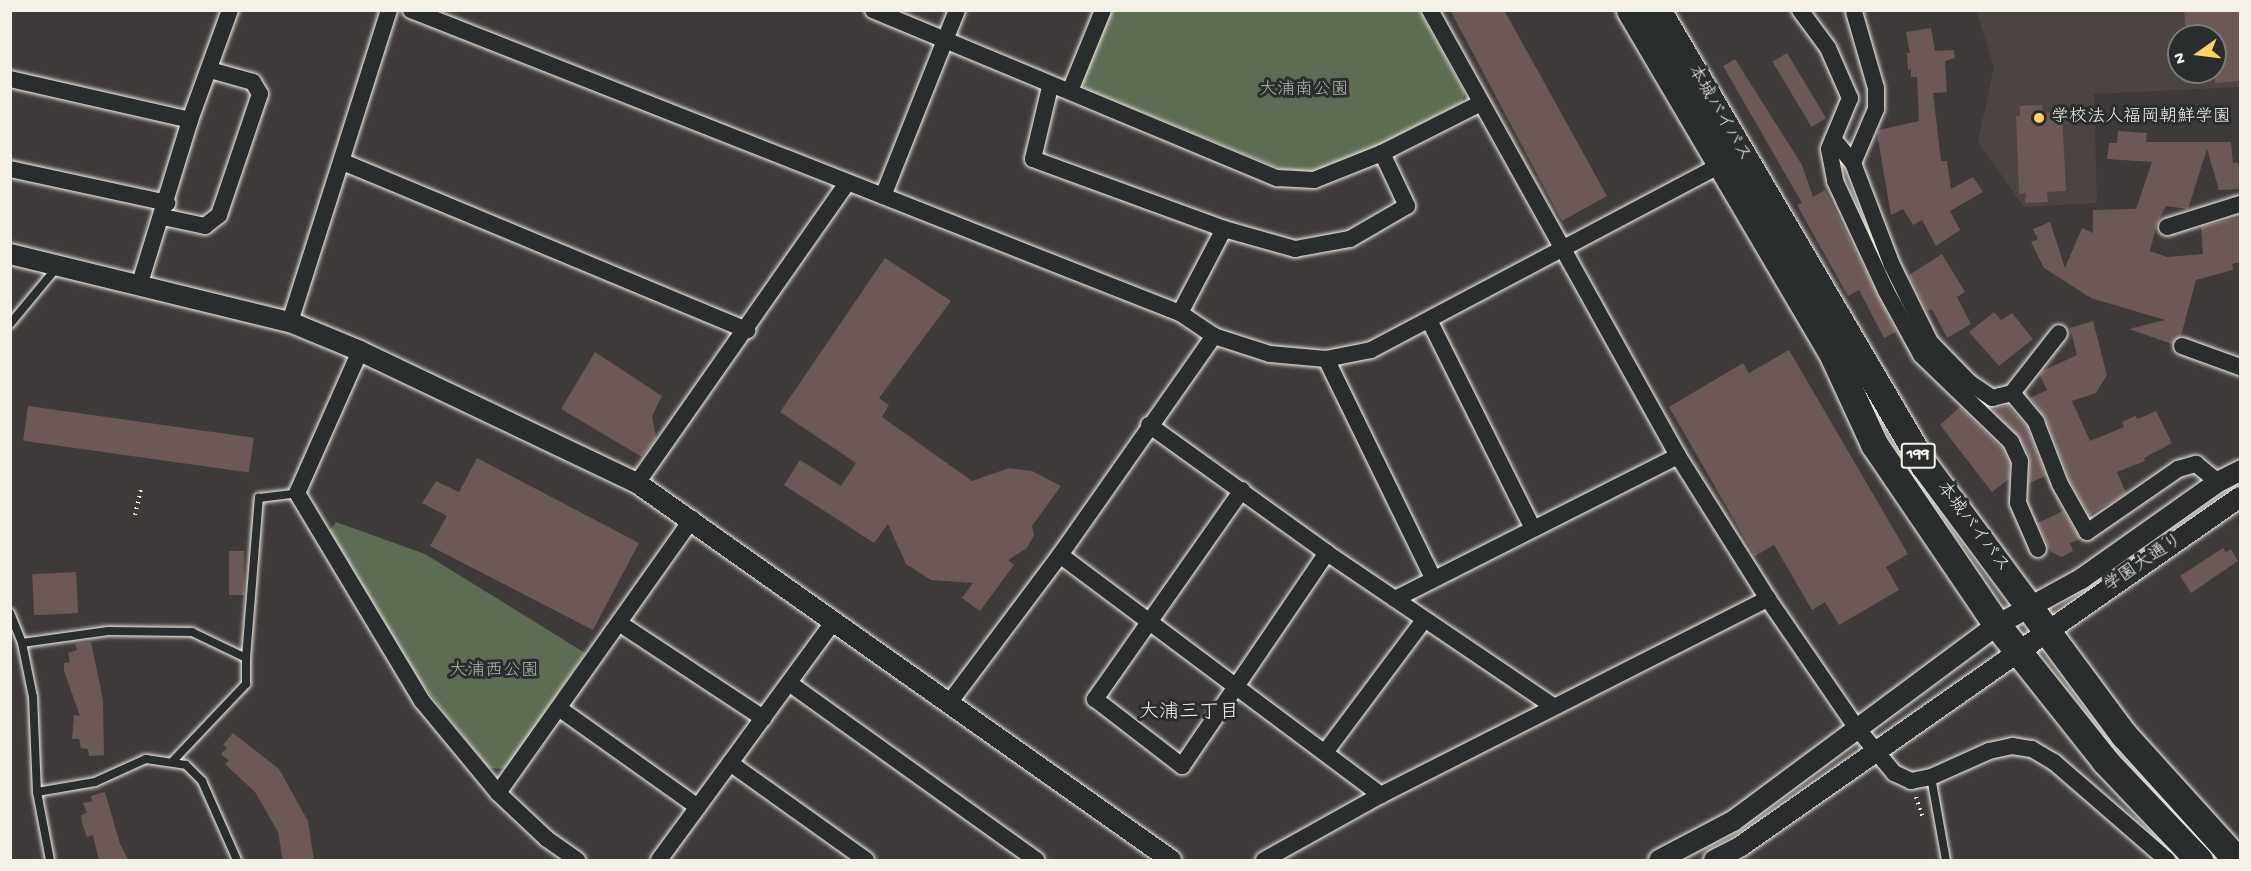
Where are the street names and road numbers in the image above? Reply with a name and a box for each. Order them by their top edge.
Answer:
street label: 本城バイパス [1682,62,1754,166]
road number: 199 [1900,443,1936,469]
street label: 本城バイパス [1931,478,2013,578]
street label: 学園大通り [2101,530,2187,598]

